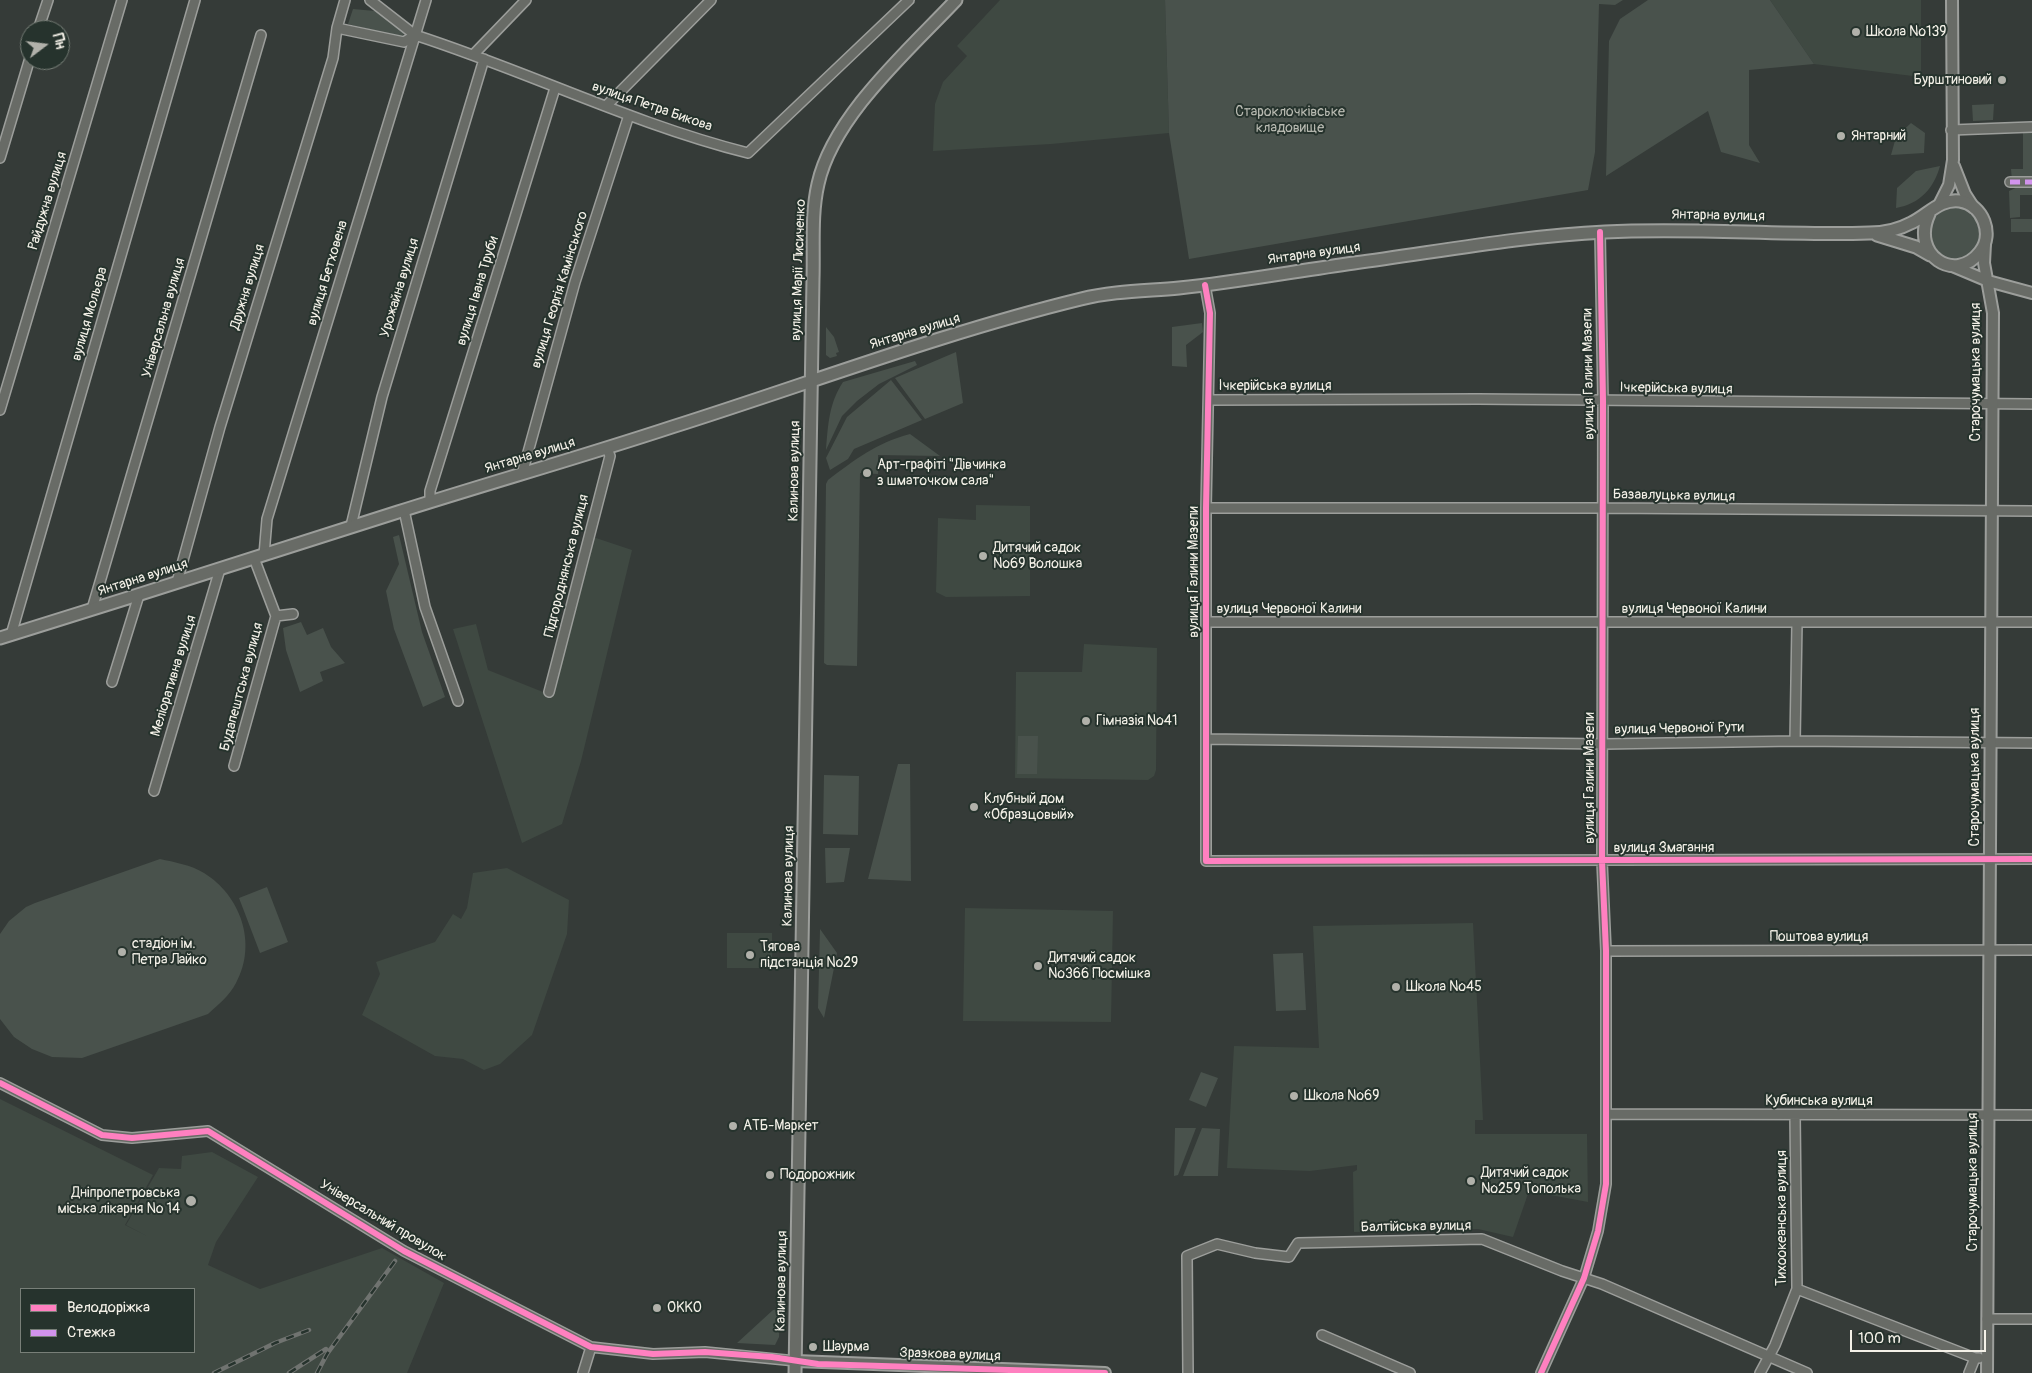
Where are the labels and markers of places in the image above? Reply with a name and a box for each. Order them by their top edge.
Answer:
place label: Школа №139 [1866,24,1947,40]
marker: Школа №139 [1850,26,1862,38]
place label: Бурштиновий [1914,72,1992,88]
marker: Бурштиновий [1996,74,2008,86]
place label: Янтарний [1851,128,1906,144]
marker: Янтарний [1835,130,1847,142]
place label: Арт-графіті "Дівчинка з шматочком сала" [877,457,1006,490]
marker: Арт-графіті "Дівчинка з шматочком сала" [861,467,873,479]
place label: Дитячий садок №69 Волошка [993,540,1082,572]
marker: Дитячий садок №69 Волошка [977,550,989,562]
place label: Гімназія №41 [1096,713,1177,729]
marker: Гімназія №41 [1080,715,1092,727]
place label: Клубный дом «Образцовый» [984,791,1074,824]
marker: Клубный дом «Образцовый» [968,801,980,813]
place label: стадіон ім. Петра Лайко [132,936,207,969]
place label: Тягова пiдстанцiя №29 [760,939,858,972]
marker: стадіон ім. Петра Лайко [116,946,128,958]
marker: Тягова пiдстанцiя №29 [744,949,756,961]
place label: Дитячий садок №366 Посмішка [1048,950,1151,982]
marker: Дитячий садок №366 Посмішка [1032,960,1044,972]
place label: Школа №45 [1406,979,1482,995]
marker: Школа №45 [1390,981,1402,993]
place label: Школа №69 [1304,1088,1379,1104]
marker: Школа №69 [1288,1090,1300,1102]
place label: АТБ-Маркет [743,1118,819,1134]
marker: АТБ-Маркет [727,1120,739,1132]
place label: Дитячий садок №259 Тополька [1481,1165,1581,1198]
place label: Подорожник [780,1167,855,1183]
marker: Подорожник [764,1169,776,1181]
marker: Дитячий садок №259 Тополька [1465,1175,1477,1187]
place label: Дніпропетровська міська лікарня № 14 [58,1185,180,1218]
marker: Дніпропетровська міська лікарня № 14 [184,1194,198,1208]
place label: OKKO [667,1300,702,1316]
marker: OKKO [651,1302,663,1314]
place label: Шаурма [823,1339,869,1355]
marker: Шаурма [807,1341,819,1353]

